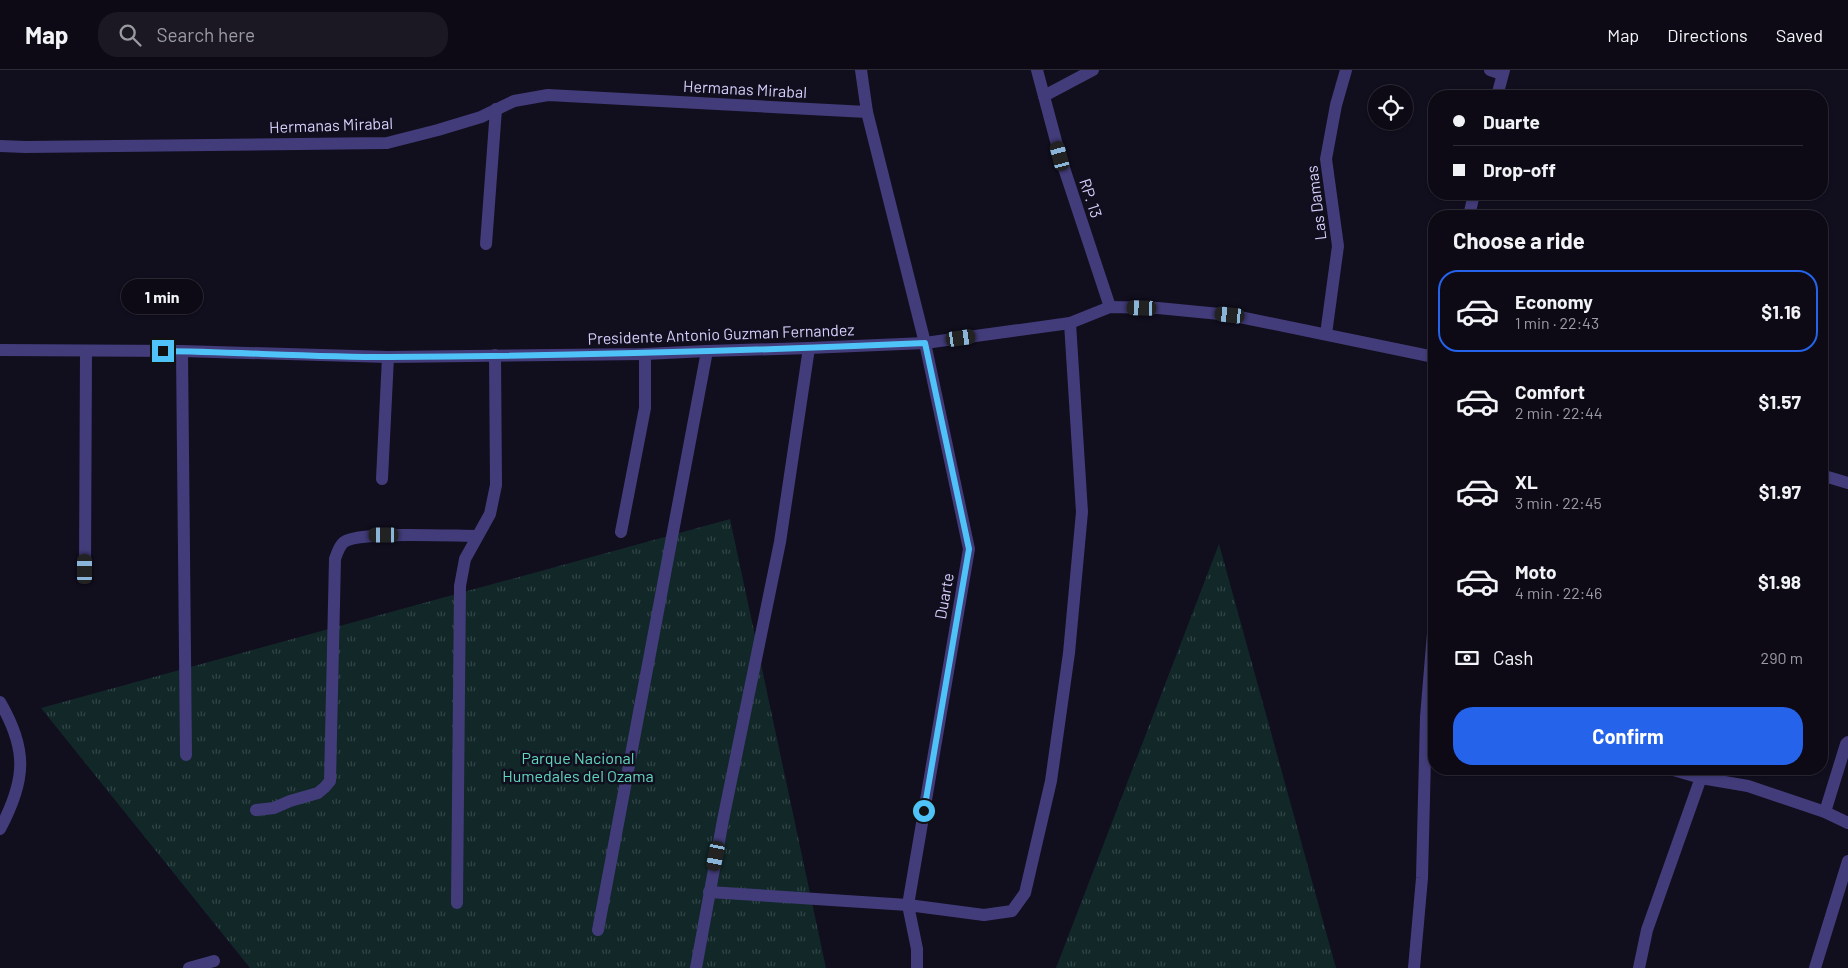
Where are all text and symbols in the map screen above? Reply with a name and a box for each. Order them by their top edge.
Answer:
search box [98,12,448,57]
text: Map [25,20,68,49]
icon: search [116,21,144,49]
text: Search here [156,23,255,46]
text: Map [1607,24,1639,46]
text: Directions [1667,24,1748,46]
text: Saved [1776,24,1823,46]
street label: Hermanas Mirabal [683,76,807,101]
map controls [1368,85,1413,130]
button: locate [1368,85,1413,130]
text: Duarte [1483,110,1540,133]
street label: Hermanas Mirabal [269,113,393,136]
car [1048,140,1071,172]
text: Drop-off [1483,158,1556,181]
street label: Las Damas [1301,165,1330,242]
street label: RP. 13 [1076,176,1107,220]
text: Choose a ride [1453,227,1585,253]
callout: 1 min [122,278,204,314]
text: 1 min [144,287,180,306]
icon: car [1455,289,1500,334]
text: Economy [1515,290,1593,313]
car [1126,300,1157,316]
text: $1.16 [1761,300,1801,323]
car [1214,306,1245,324]
text: 1 min · 22:43 [1515,313,1599,332]
street label: Presidente Antonio Guzman Fernandez [587,319,855,348]
car [945,328,976,348]
route end [152,340,174,362]
icon: car [1455,379,1500,424]
text: Comfort [1515,380,1585,403]
text: $1.57 [1759,390,1801,413]
text: 2 min · 22:44 [1515,403,1603,422]
icon: car [1455,469,1500,514]
text: XL [1515,470,1538,493]
text: $1.97 [1759,480,1801,503]
text: 3 min · 22:45 [1515,493,1602,512]
car [369,528,399,543]
car [77,554,92,584]
icon: car [1455,559,1500,604]
text: Moto [1515,560,1557,583]
text: $1.98 [1758,570,1801,593]
street label: Duarte [930,571,957,620]
text: 4 min · 22:46 [1515,583,1602,602]
icon: cash [1453,644,1481,672]
text: Cash [1493,646,1534,669]
text: 290 m [1761,648,1803,667]
button: Confirm [1453,707,1803,765]
park label: Parque Nacional Humedales del Ozama [502,748,654,785]
route start [913,800,935,822]
car [705,840,726,872]

